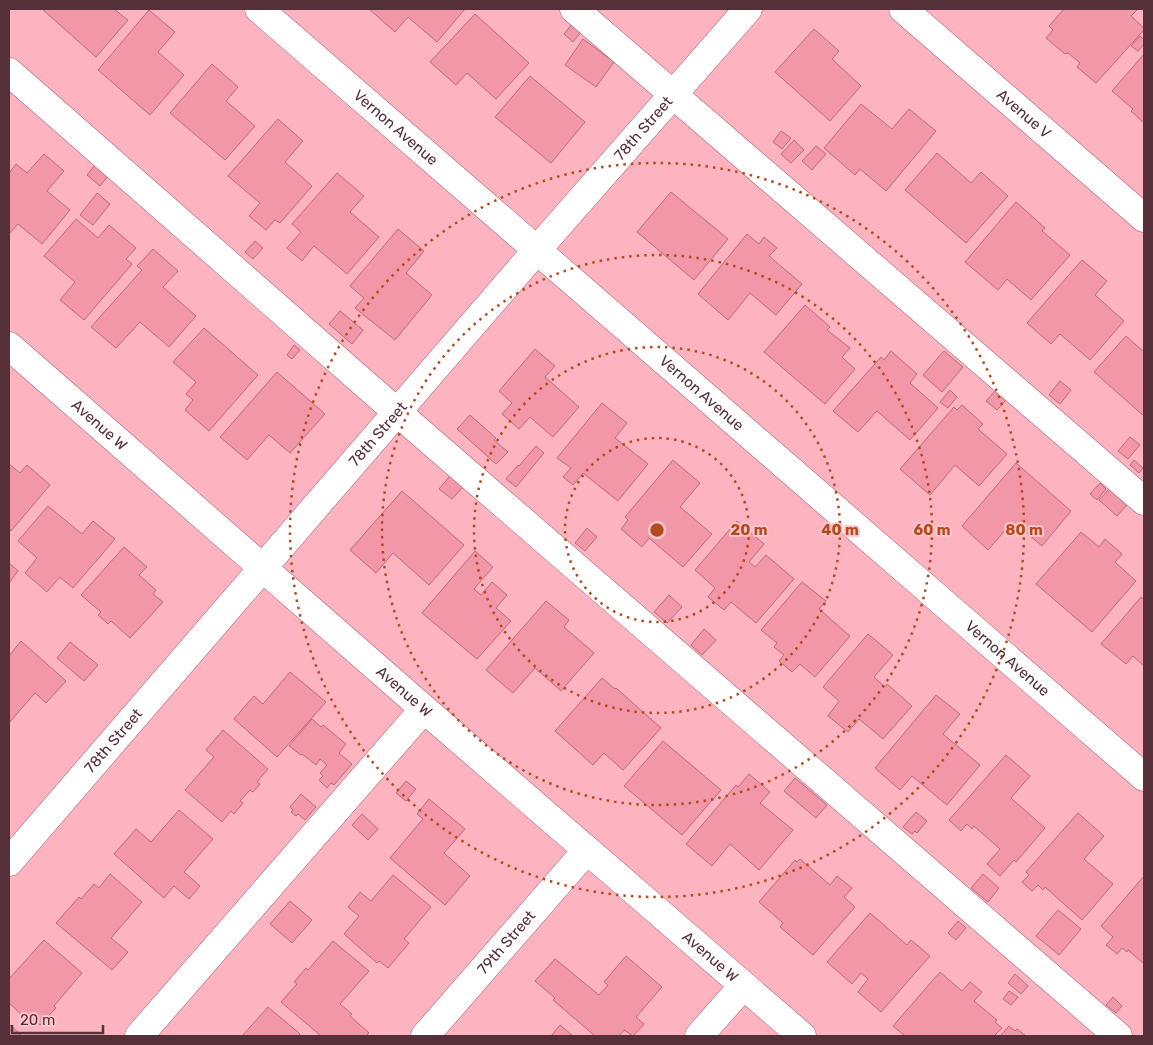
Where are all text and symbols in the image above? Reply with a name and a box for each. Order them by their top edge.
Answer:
street label: Vernon Avenue [350,86,442,169]
street label: Avenue V [993,86,1055,142]
street label: 78th Street [611,92,676,164]
street label: Vernon Avenue [656,352,747,435]
street label: Avenue W [68,396,131,454]
street label: 78th Street [345,398,411,470]
centre of rings [648,521,666,539]
text: 20 m [731,521,767,539]
text: 40 m [821,521,859,539]
text: 60 m [914,521,950,539]
text: 80 m [1005,521,1043,539]
street label: Vernon Avenue [962,617,1053,700]
street label: Avenue W [373,662,436,721]
street label: 78th Street [81,705,146,777]
street label: 79th Street [474,907,539,978]
street label: Avenue W [679,928,742,986]
scale bar [12,1002,104,1034]
text: 20 m [20,1011,55,1029]

